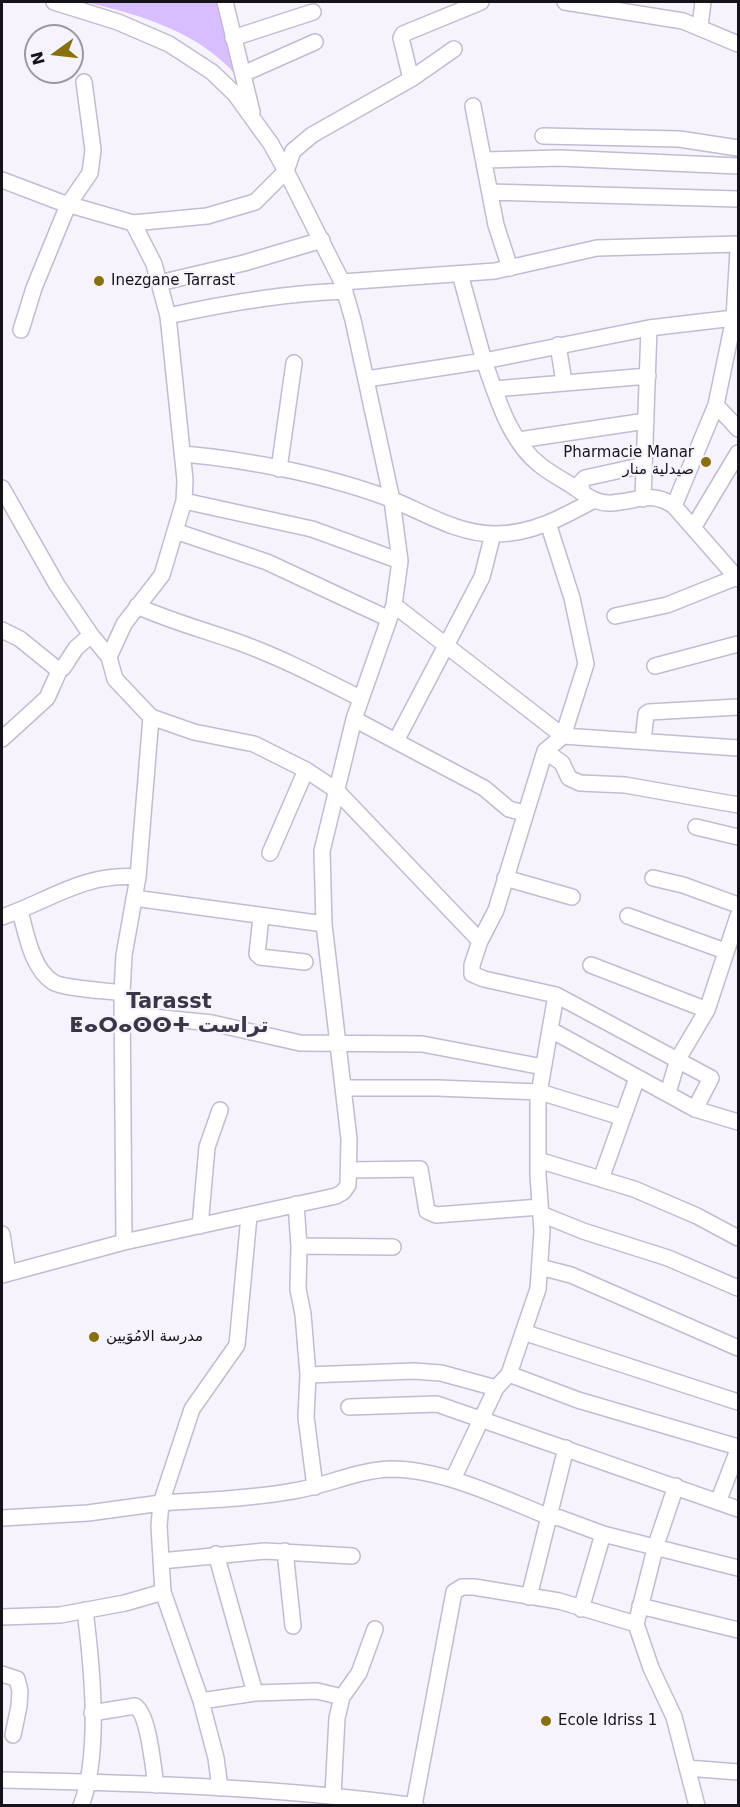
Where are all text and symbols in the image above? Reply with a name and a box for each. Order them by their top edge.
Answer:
north arrow [24,24,84,84]
text: N [27,49,49,67]
place label: Inezgane Tarrast [111,272,235,290]
marker: Inezgane Tarrast [92,274,106,288]
place label: Pharmacie Manar صيدلية منار [563,444,694,479]
marker: Pharmacie Manar صيدلية منار [699,455,713,469]
district label: Tarasst ⵟⴰⵔⴰⵙⵙⵜ تراست [69,990,269,1040]
place label: مدرسة الامُوَيين [106,1328,203,1346]
marker: مدرسة الامُوَيين [87,1330,101,1344]
place label: Ecole Idriss 1 [558,1712,657,1730]
marker: Ecole Idriss 1 [539,1714,553,1728]

